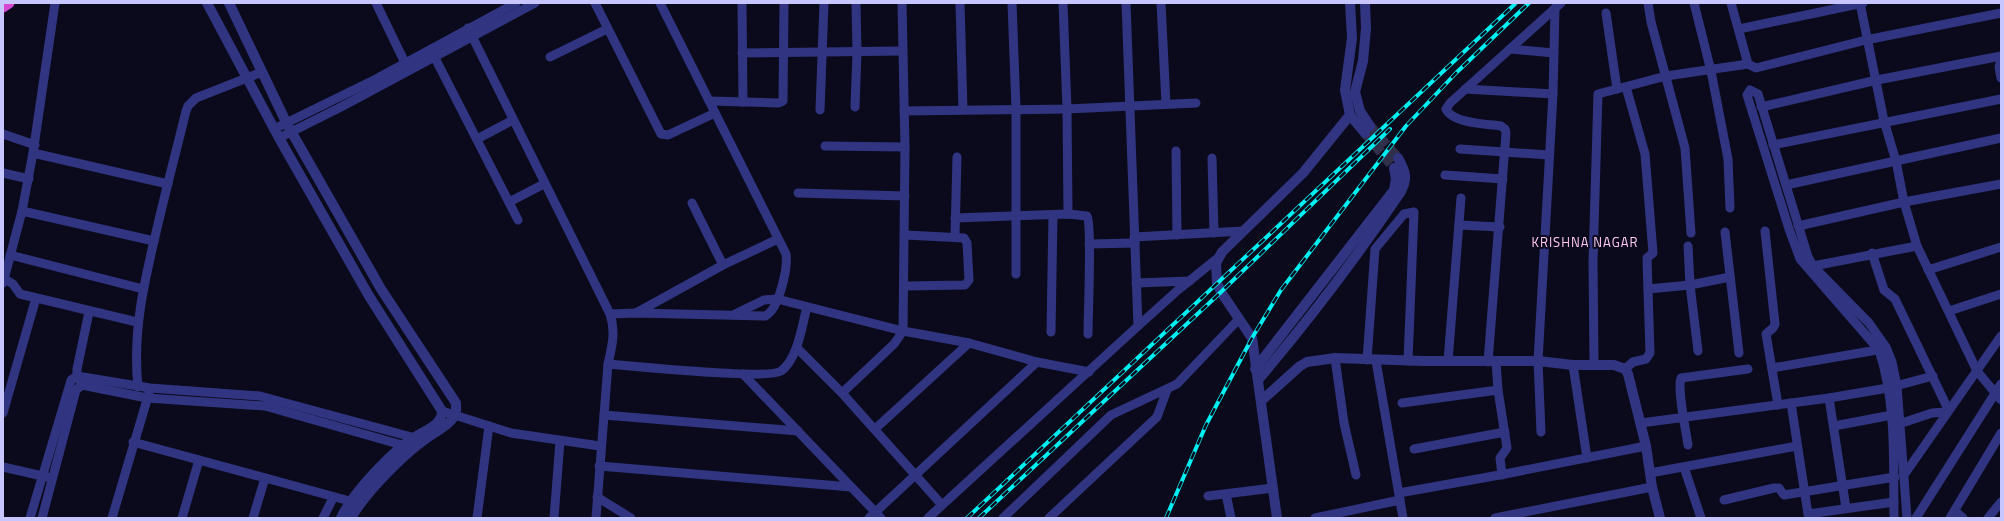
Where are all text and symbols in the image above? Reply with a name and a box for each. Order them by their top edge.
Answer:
district label: KRISHNA NAGAR [1532,232,1638,252]

